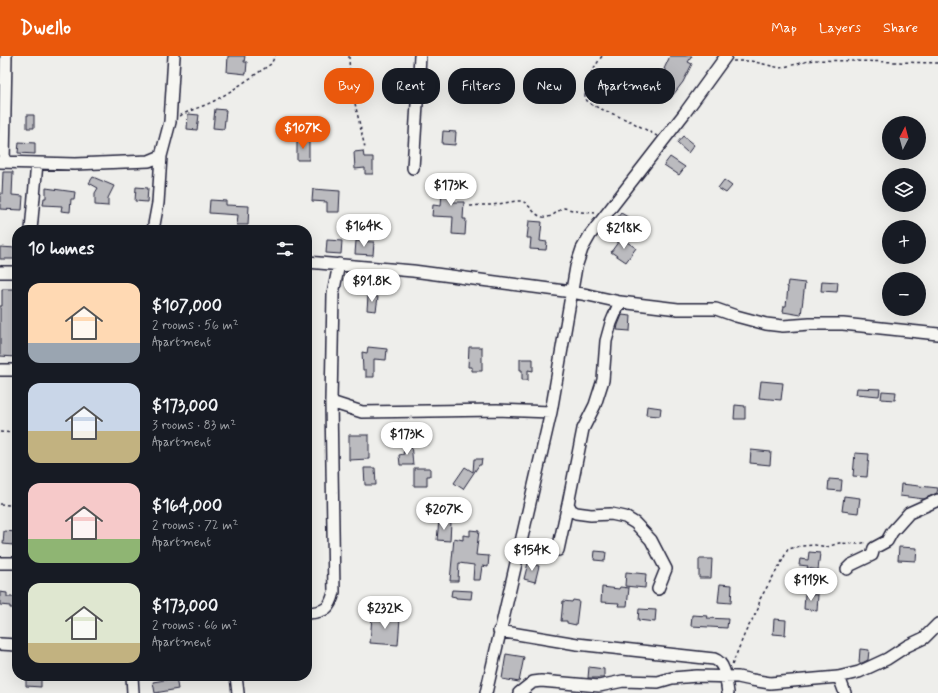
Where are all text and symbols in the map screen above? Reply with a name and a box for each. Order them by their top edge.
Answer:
text: Dwello [20,16,71,41]
text: Map [771,19,797,37]
text: Layers [819,19,861,37]
text: Share [883,19,918,37]
chip: Buy [324,68,374,104]
chip: Rent [382,68,440,104]
chip: Filters [448,68,515,104]
chip: New [523,68,576,104]
chip: Apartment [584,68,675,104]
pin: $107K [275,116,331,150]
north arrow [882,116,926,160]
map controls [882,116,926,316]
text: $107K [284,120,322,137]
button: layers [882,168,926,212]
pin: $173K [423,173,479,207]
text: $173K [434,177,468,194]
pin: $164K [336,214,392,248]
pin: $218K [596,216,652,250]
text: $164K [345,218,383,235]
text: $218K [606,220,642,237]
button: + [882,220,926,264]
text: 10 homes [28,238,94,260]
icon: filters [274,238,296,260]
pin: $91.8K [339,269,405,303]
button: − [882,272,926,316]
text: $91.8K [353,273,391,290]
text: $107,000 [152,295,222,317]
icon: home [60,299,108,347]
text: 2 rooms · 56 m² [152,317,239,334]
text: Apartment [152,334,211,351]
text: $173,000 [152,395,218,417]
icon: home [60,399,108,447]
text: 3 rooms · 83 m² [152,417,236,434]
pin: $173K [379,422,435,456]
text: $173K [390,426,424,443]
text: Apartment [152,434,211,451]
text: $164,000 [152,495,222,517]
pin: $207K [416,497,472,531]
icon: home [60,499,108,547]
text: $207K [425,501,463,518]
text: 2 rooms · 72 m² [152,517,238,534]
text: Apartment [152,534,211,551]
pin: $154K [504,538,560,572]
text: $154K [513,542,551,559]
pin: $119K [783,568,839,602]
text: $119K [793,572,829,589]
text: $173,000 [152,595,218,617]
pin: $232K [357,596,413,630]
icon: home [60,599,108,647]
text: $232K [367,600,403,617]
text: 2 rooms · 66 m² [152,617,237,634]
text: Apartment [152,634,211,651]

